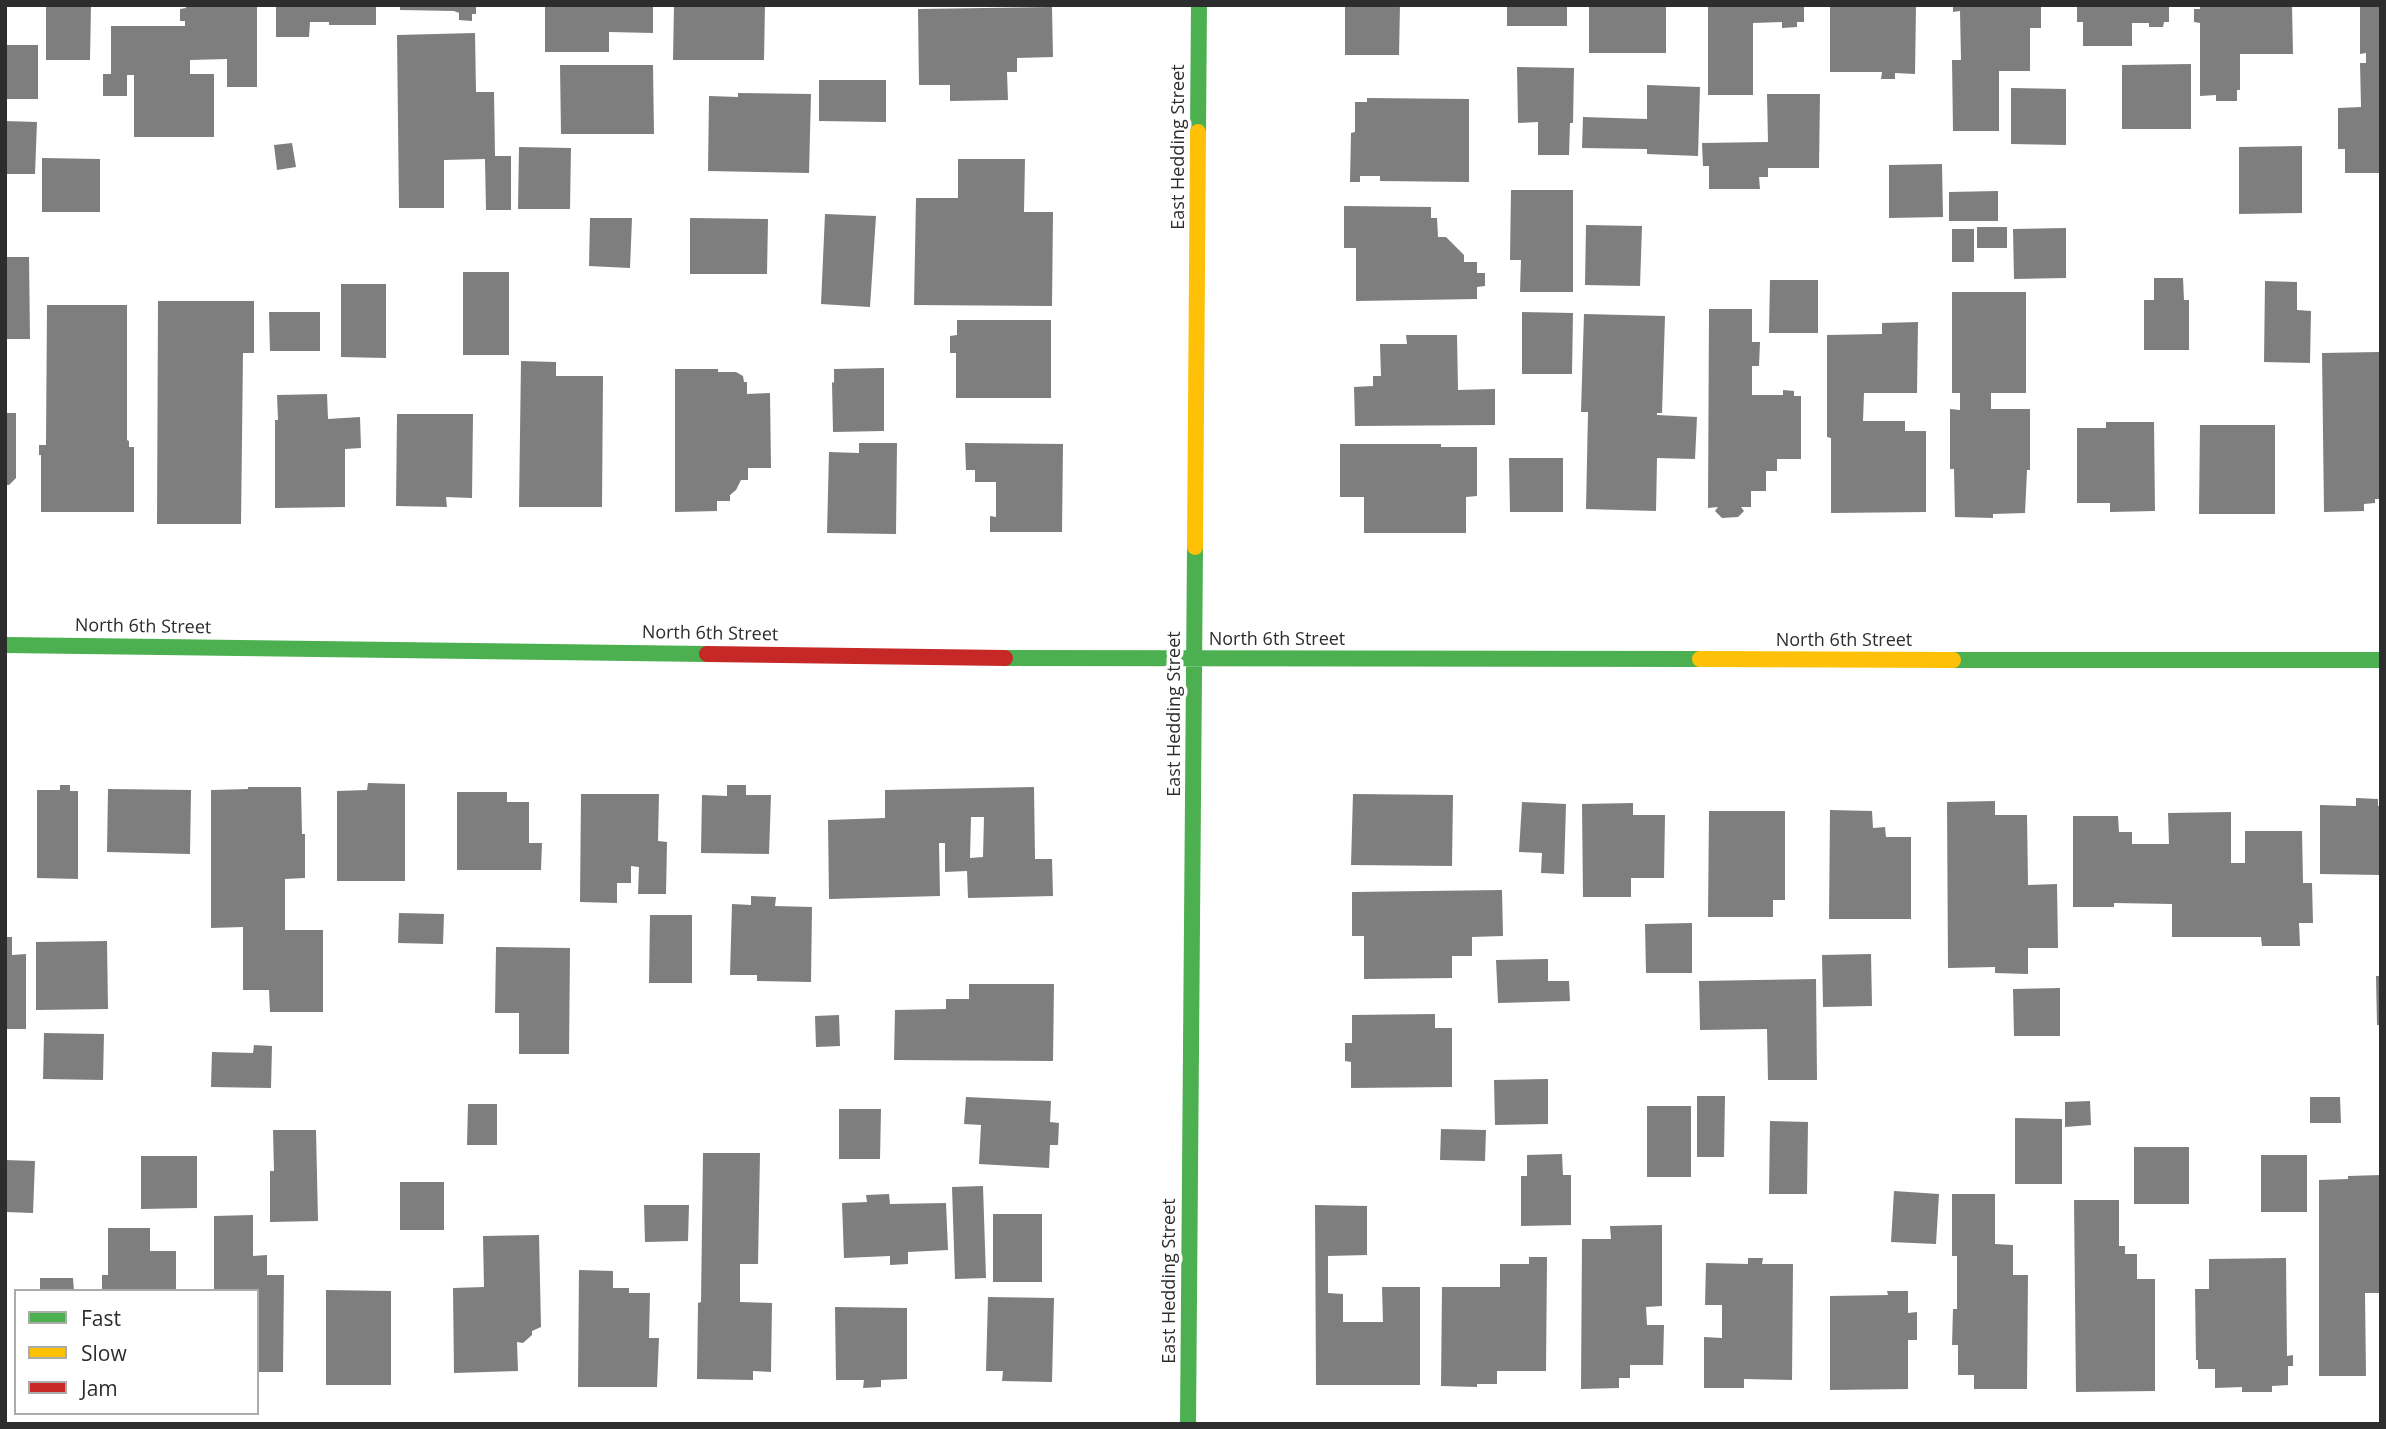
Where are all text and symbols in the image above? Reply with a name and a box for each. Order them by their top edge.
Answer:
street label: East Hedding Street [1168,64,1190,230]
street label: North 6th Street [75,615,211,639]
street label: North 6th Street [642,622,778,646]
street label: North 6th Street [1209,629,1345,651]
street label: North 6th Street [1776,630,1912,652]
street label: East Hedding Street [1164,631,1186,797]
street label: East Hedding Street [1159,1198,1181,1364]
legend [14,1289,259,1415]
text: Fast [81,1304,121,1332]
text: Slow [81,1339,127,1367]
text: Jam [81,1374,118,1402]

